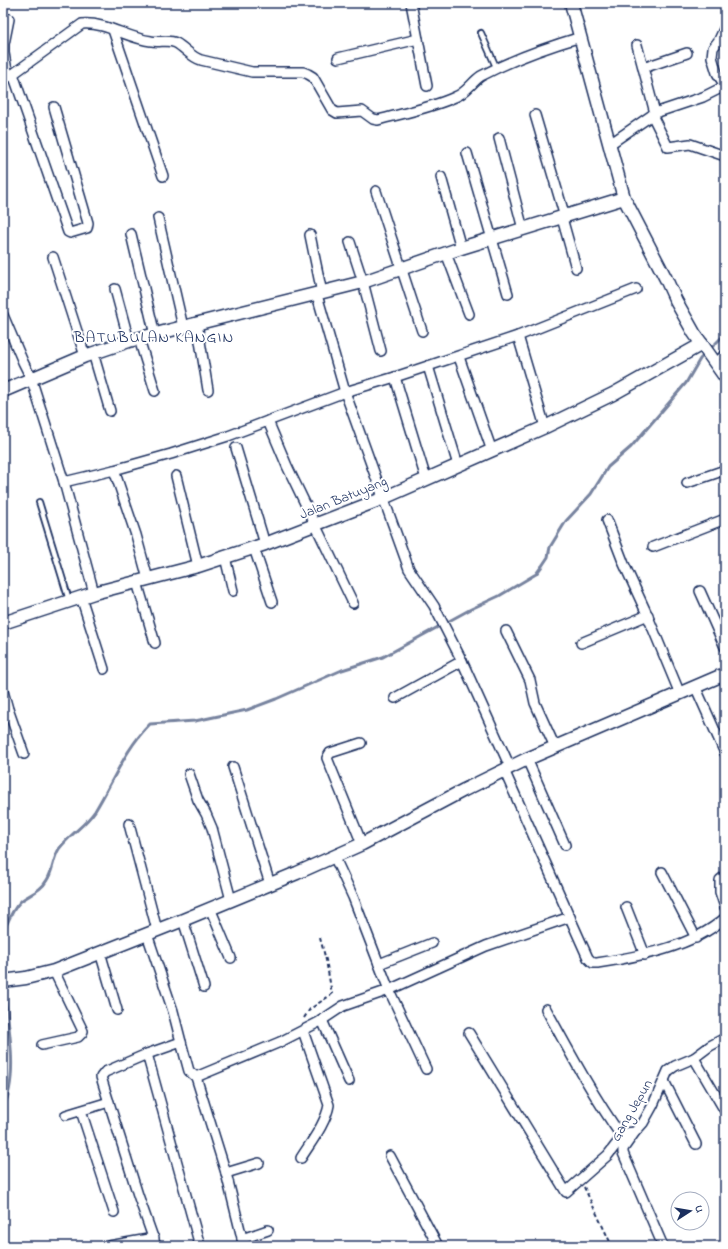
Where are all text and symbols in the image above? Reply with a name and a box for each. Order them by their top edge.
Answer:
district label: BATUBULAN KANGIN [73,326,234,350]
street label: Jalan Batuyang [297,471,391,526]
street label: Gang Jepun [606,1076,659,1146]
north arrow [670,1191,710,1231]
text: U [690,1204,707,1214]

